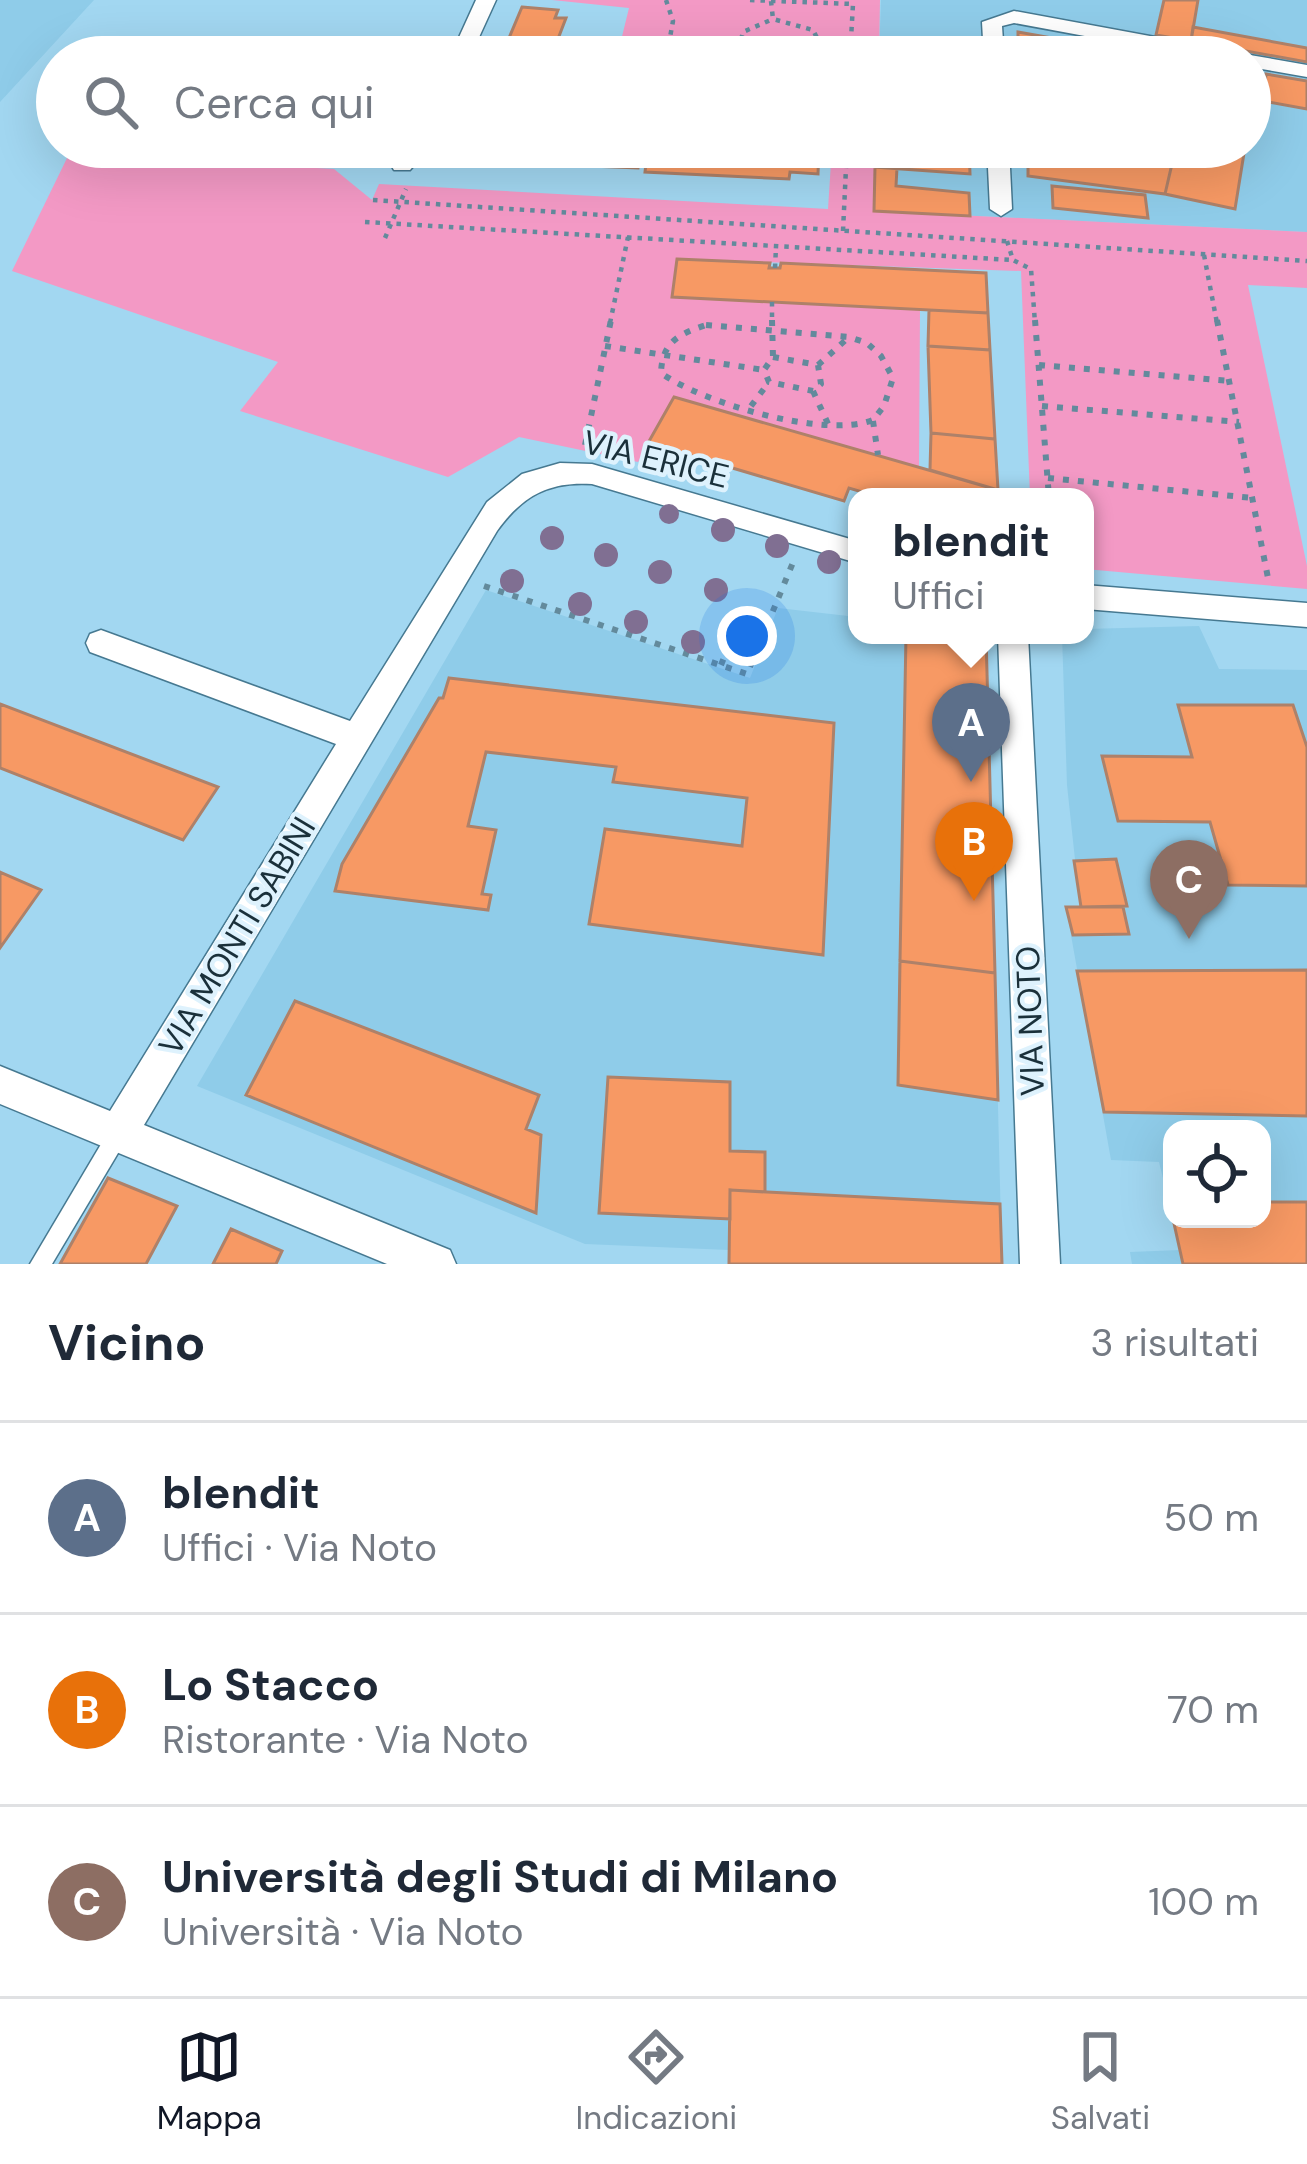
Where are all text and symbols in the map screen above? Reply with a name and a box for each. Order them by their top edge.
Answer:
search box [36,36,1271,168]
icon: search [78,69,144,135]
text: Cerca qui [174,73,375,132]
street label: VIA ERICE [579,420,733,498]
popup [848,488,1094,644]
text: blendit [892,511,1050,570]
text: Uffici [892,570,985,621]
your location [717,606,777,666]
pin: A [932,683,1010,782]
pin: B [935,802,1013,901]
street label: VIA MONTI SABINI [149,809,325,1063]
pin: C [1150,840,1228,939]
street label: VIA NOTO [1006,945,1054,1097]
map controls [1163,1120,1271,1228]
button: locate [1163,1120,1271,1228]
text: Vicino [48,1309,206,1376]
text: 3 risultati [1091,1317,1259,1368]
text: blendit [162,1463,320,1522]
text: A [73,1492,101,1543]
text: 50 m [1163,1492,1259,1543]
text: Uffici · Via Noto [162,1522,437,1573]
text: Lo Stacco [162,1655,379,1714]
text: B [75,1684,99,1735]
text: 70 m [1167,1684,1259,1735]
text: Ristorante · Via Noto [162,1714,529,1765]
text: Università degli Studi di Milano [162,1847,838,1906]
text: C [73,1876,101,1927]
text: 100 m [1148,1876,1259,1927]
text: Università · Via Noto [162,1906,524,1957]
tab: Mappa [157,2024,262,2139]
tab: Indicazioni [576,2024,737,2139]
tab: Salvati [1051,2024,1150,2139]

